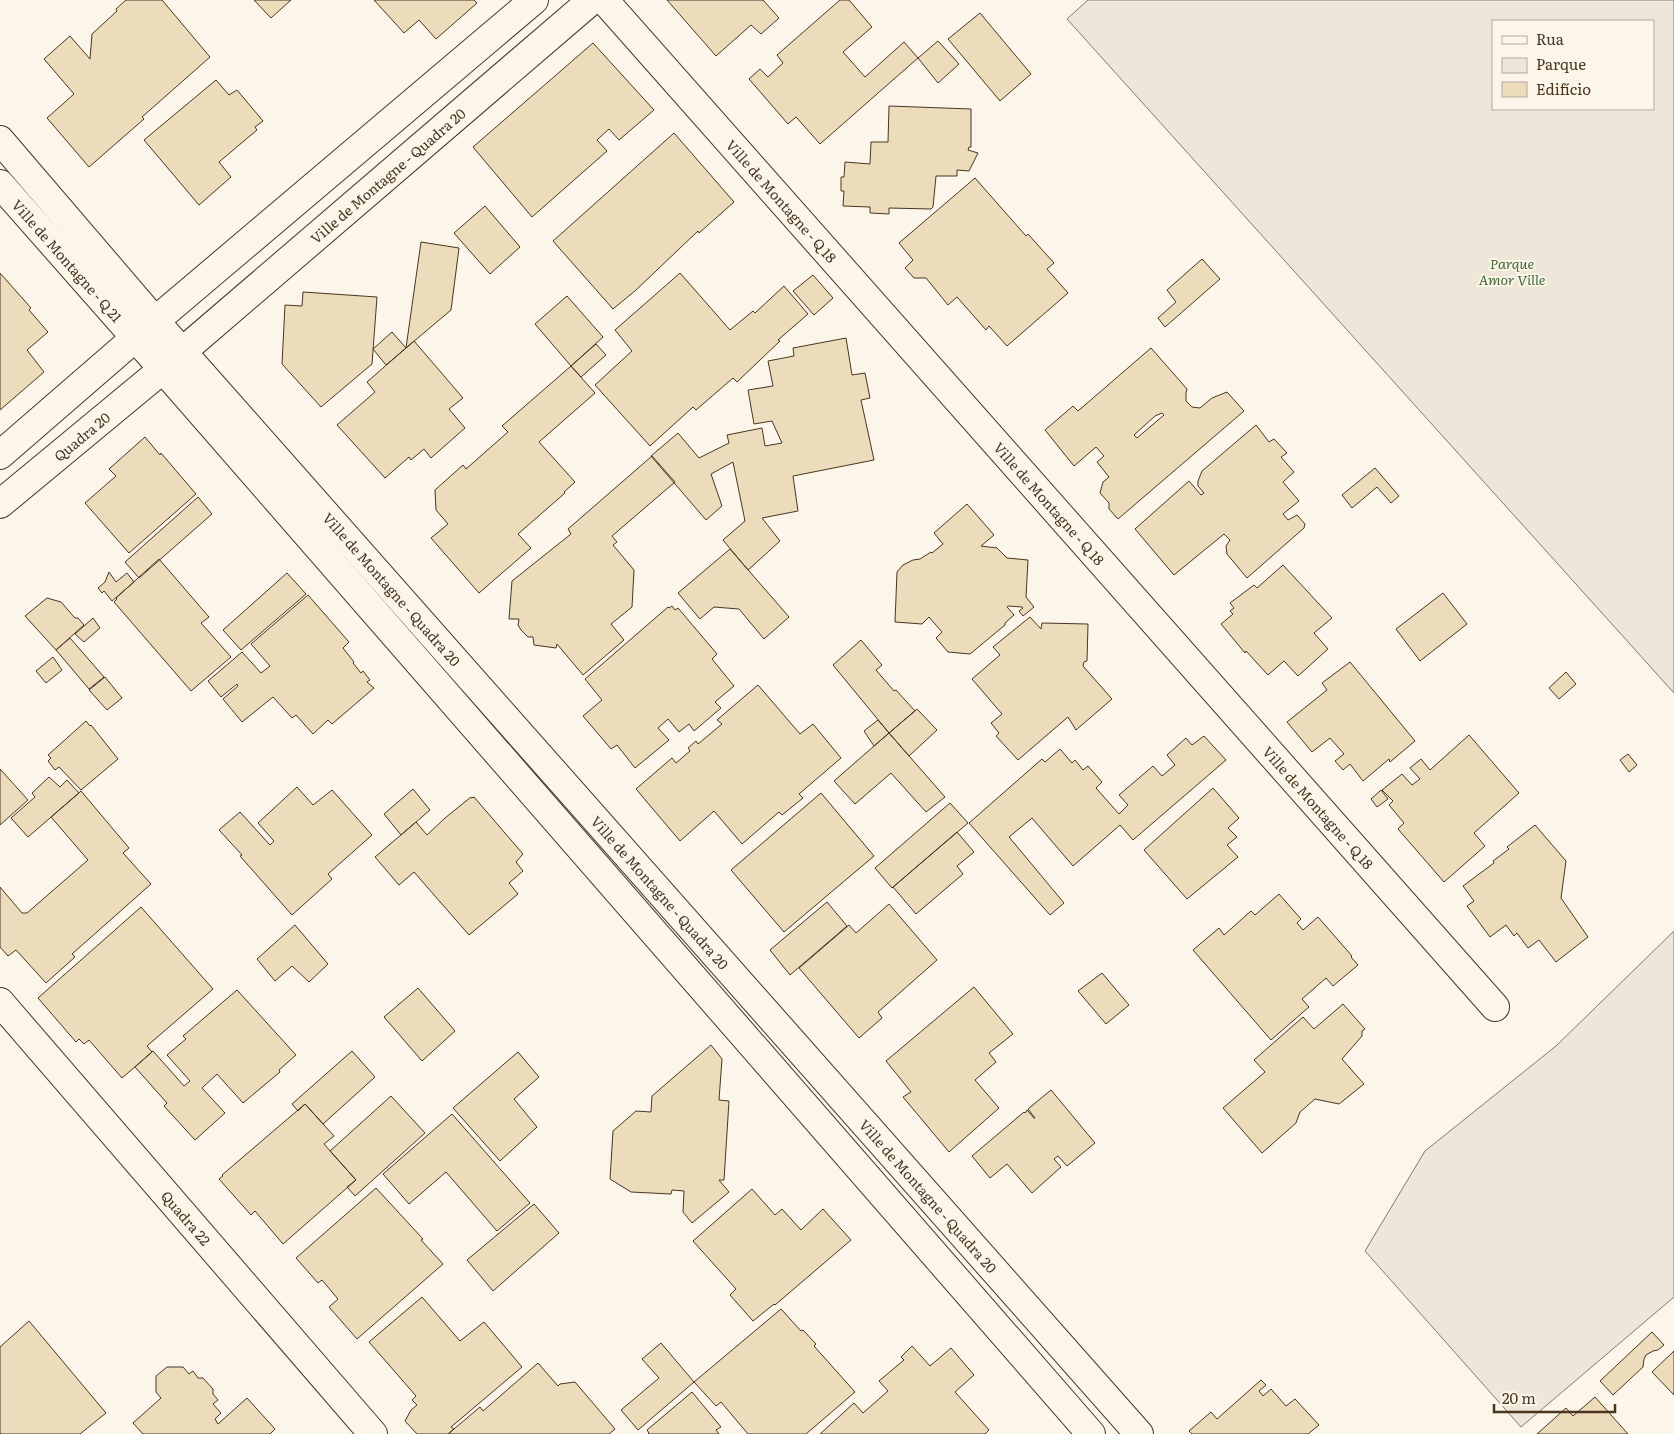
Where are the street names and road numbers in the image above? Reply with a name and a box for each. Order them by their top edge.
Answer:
street label: Ville de Montagne - Quadra 20 [306,103,470,248]
street label: Ville de Montagne - Q 18 [722,135,842,267]
street label: Ville de Montagne - Q 21 [8,195,127,326]
street label: Quadra 20 [49,407,114,466]
street label: Ville de Montagne - Q 18 [989,437,1109,569]
street label: Ville de Montagne - Quadra 20 [319,508,465,670]
street label: Ville de Montagne - Q 18 [1258,741,1378,873]
street label: Ville de Montagne - Quadra 20 [587,811,734,974]
street label: Ville de Montagne - Quadra 20 [855,1115,1002,1277]
street label: Quadra 22 [157,1186,216,1249]

